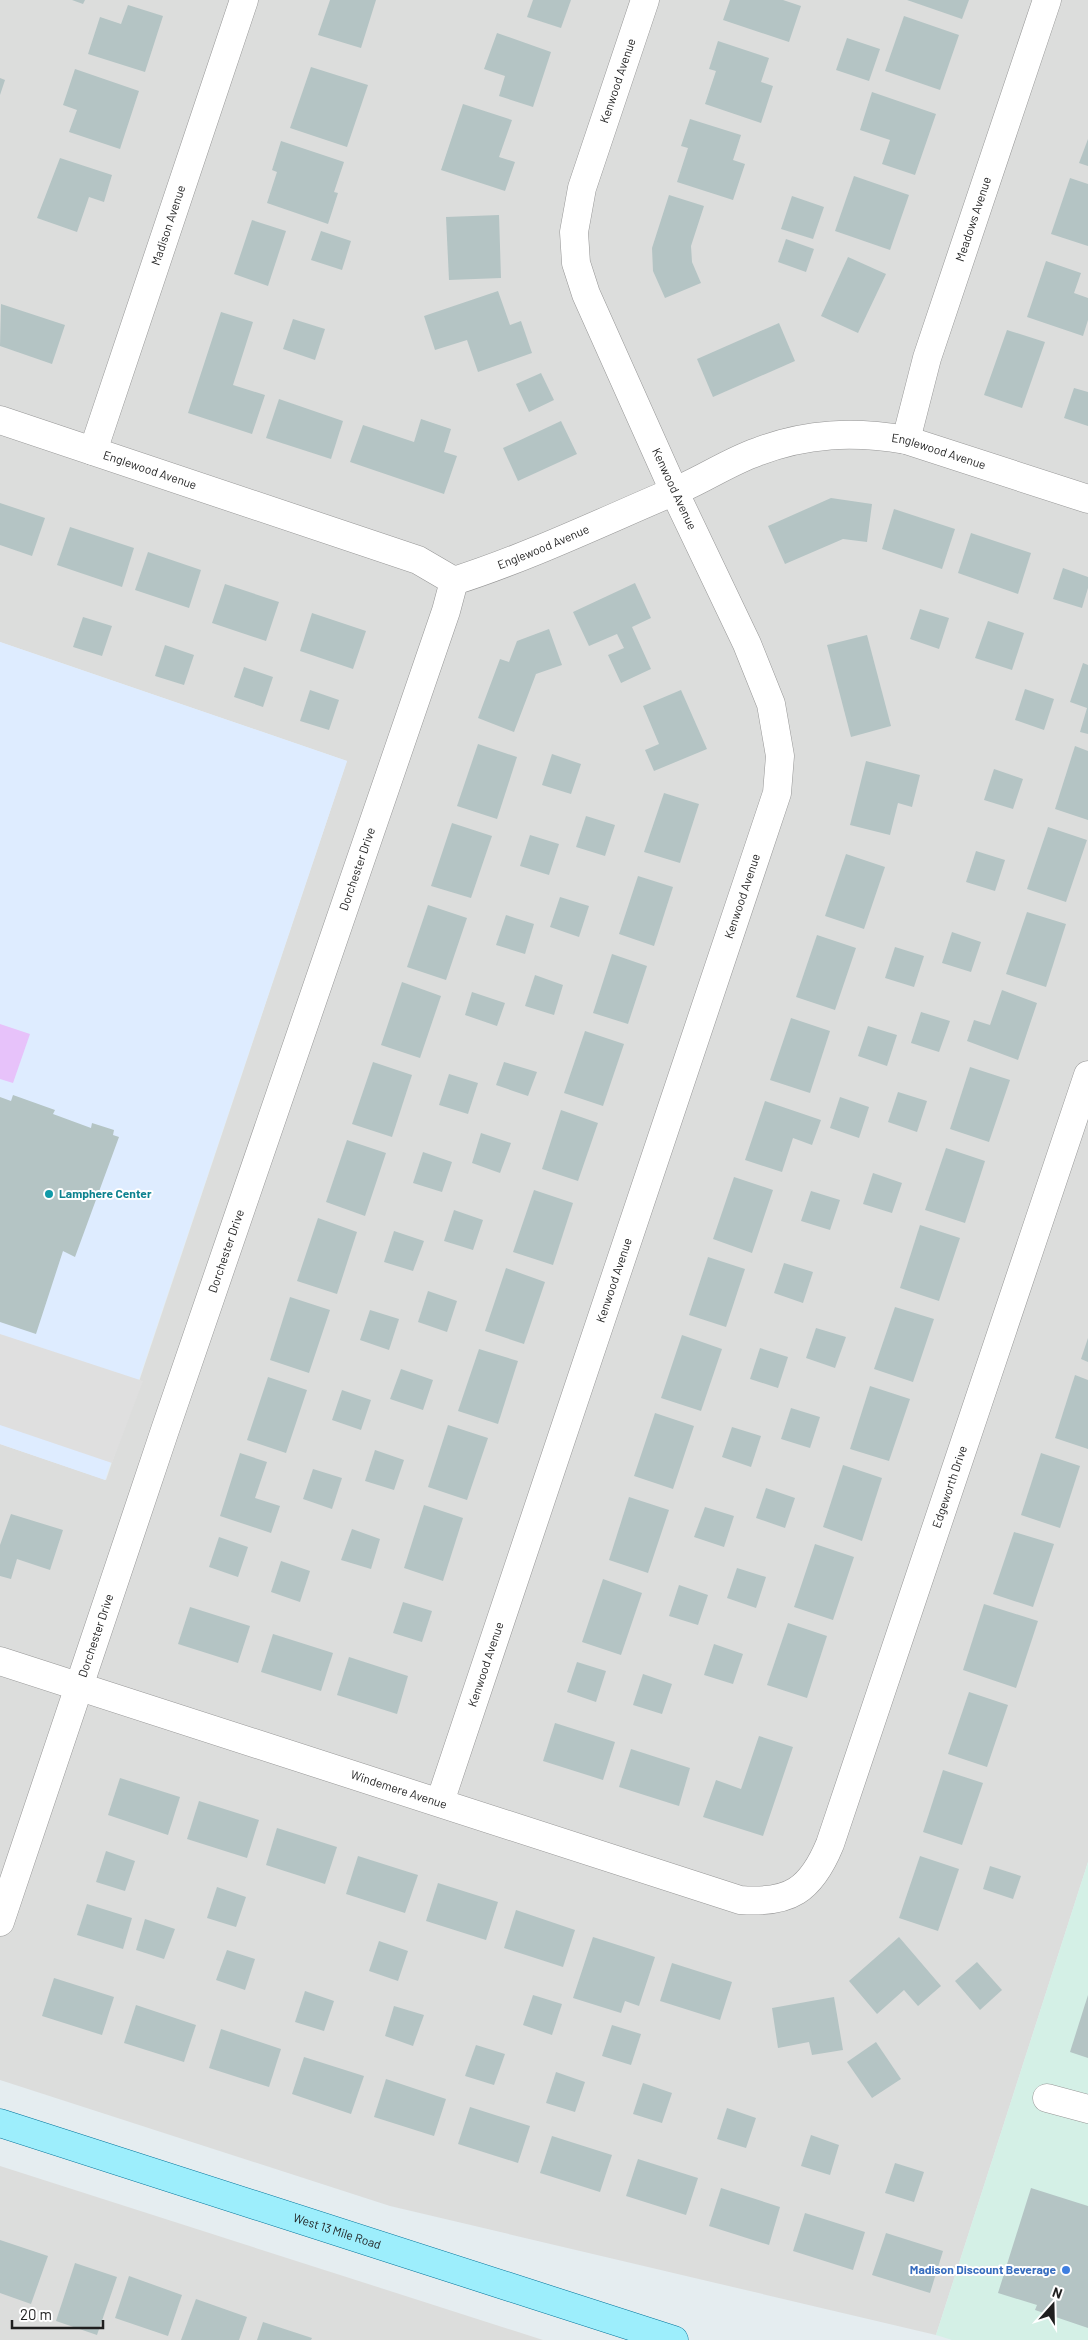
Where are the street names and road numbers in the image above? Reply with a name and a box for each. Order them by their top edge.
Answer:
street label: Kenwood Avenue [596,36,638,125]
street label: Meadows Avenue [952,175,993,263]
street label: Madison Avenue [148,183,188,267]
street label: Englewood Avenue [891,430,988,471]
street label: Kenwood Avenue [650,446,700,532]
street label: Englewood Avenue [102,447,199,491]
street label: Englewood Avenue [495,521,591,571]
street label: Dorchester Drive [336,825,377,912]
street label: Kenwood Avenue [721,852,762,940]
street label: Dorchester Drive [205,1207,246,1294]
street label: Kenwood Avenue [593,1236,634,1324]
street label: Edgeworth Drive [929,1444,969,1530]
street label: Dorchester Drive [75,1592,116,1679]
street label: Kenwood Avenue [464,1620,506,1708]
street label: Windemere Avenue [349,1767,449,1811]
street label: West 13 Mile Road [292,2210,383,2251]

